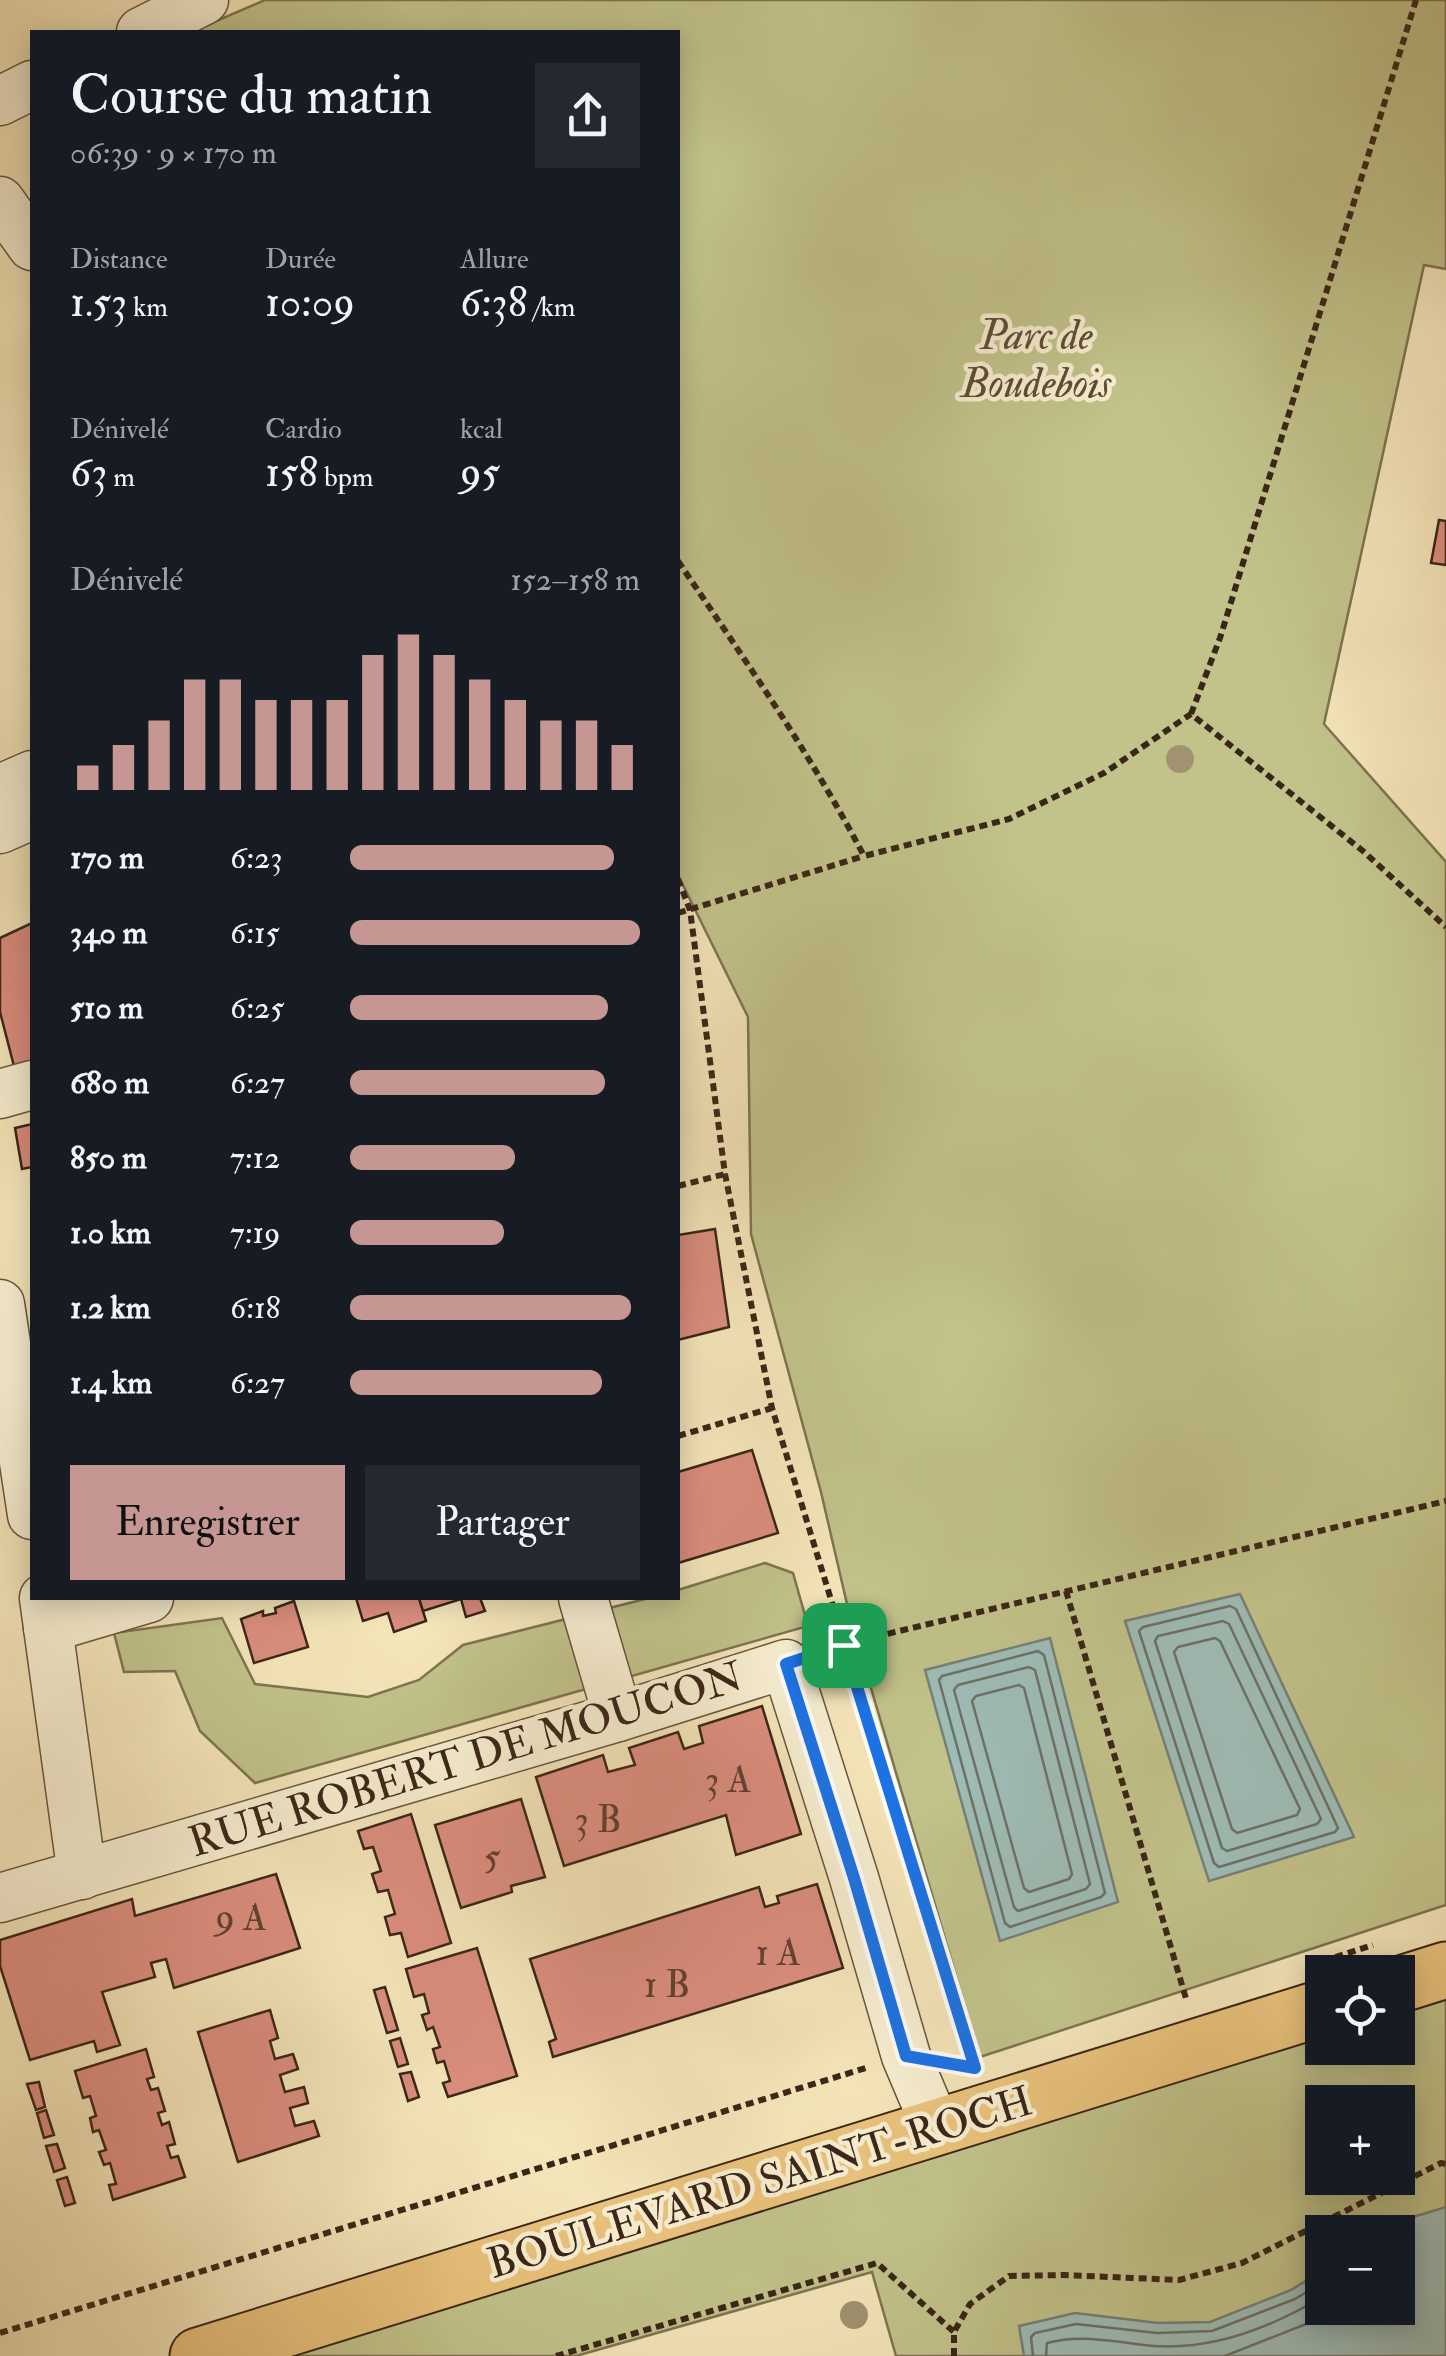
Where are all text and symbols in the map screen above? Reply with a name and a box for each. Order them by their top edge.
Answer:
text: Course du matin [70,61,432,130]
button: share [535,63,640,168]
text: 06:39 · 9 × 170 m [70,133,277,173]
text: Distance [70,242,168,277]
text: Durée [265,242,336,277]
text: Allure [460,242,529,277]
text: 1.53 [70,277,127,329]
text: 10:09 [265,277,355,329]
text: 6:38 [460,277,527,329]
text: km [127,290,168,325]
text: /km [527,290,576,325]
park label: Parc de Boudebois [959,310,1112,410]
text: Dénivelé [70,412,169,447]
text: Cardio [265,412,342,447]
text: kcal [460,412,503,447]
text: 63 [70,447,107,499]
text: 158 [265,447,318,499]
text: 95 [460,447,500,499]
text: m [107,460,135,495]
text: bpm [318,460,374,495]
text: Dénivelé [70,560,183,600]
text: 152–158 m [510,560,640,600]
text: 170 m [70,838,144,878]
text: 6:23 [230,838,283,878]
text: 340 m [70,913,147,953]
text: 6:15 [230,913,279,953]
text: 510 m [70,988,143,1028]
text: 6:25 [230,988,284,1028]
text: 680 m [70,1063,149,1103]
text: 6:27 [230,1063,285,1103]
text: 850 m [70,1138,147,1178]
text: 7:12 [230,1138,280,1178]
text: 1.0 km [70,1213,151,1253]
text: 7:19 [230,1213,280,1253]
text: 1.2 km [70,1288,151,1328]
text: 6:18 [230,1288,280,1328]
text: 1.4 km [70,1363,152,1403]
text: 6:27 [230,1363,285,1403]
button: Enregistrer [70,1465,345,1580]
button: Partager [365,1465,640,1580]
pin [802,1603,887,1688]
icon: arrive [817,1618,872,1673]
street label: RUE ROBERT DE MOUCON [183,1651,750,1869]
house number: 3 A [705,1756,751,1804]
house number: 3 B [574,1796,622,1844]
house number: 5 [484,1833,501,1881]
house number: 9 A [212,1894,267,1942]
house number: 1 A [755,1929,801,1977]
map controls [1305,1955,1415,2325]
button: locate [1305,1955,1415,2065]
house number: 1 B [644,1961,690,2009]
street label: BOULEVARD SAINT-ROCH [481,2075,1039,2291]
button: + [1305,2085,1415,2195]
button: − [1305,2215,1415,2325]

